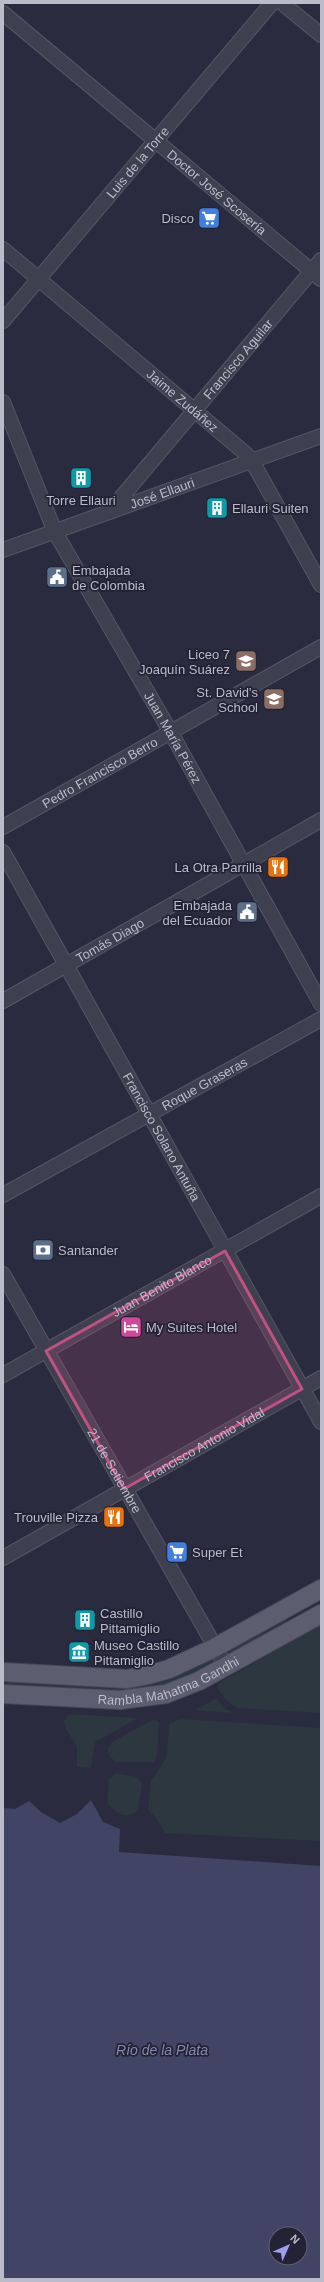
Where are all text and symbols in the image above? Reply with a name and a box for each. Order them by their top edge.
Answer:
street label: Luis de la Torre [103,124,172,201]
street label: Doctor José Scosería [164,147,270,239]
supermarket icon: Disco [196,205,222,231]
place label: Disco [161,211,194,226]
street label: Francisco Aguilar [200,316,276,402]
street label: Jaime Zudáñez [144,366,221,435]
building icon: Torre Ellauri [68,465,94,491]
street label: José Ellauri [128,475,197,512]
place label: Torre Ellauri [46,493,116,508]
building icon: Ellauri Suiten [204,495,230,521]
place label: Ellauri Suiten [232,501,309,516]
place label: Embajada de Colombia [72,563,146,593]
public building icon: Embajada de Colombia [44,564,70,590]
place label: Liceo 7 Joaquín Suárez [139,647,230,677]
school or university icon: Liceo 7 Joaquín Suárez [233,648,259,674]
place label: St. David's School [196,685,258,715]
school or university icon: St. David's School [261,686,287,712]
street label: Juan María Pérez [141,689,204,786]
street label: Pedro Francisco Berro [40,734,160,811]
restaurant icon: La Otra Parrilla [265,854,291,880]
place label: La Otra Parrilla [175,860,263,875]
place label: Embajada del Ecuador [163,898,233,928]
public building icon: Embajada del Ecuador [234,899,260,925]
street label: Tomás Diago [73,915,147,966]
street label: Roque Graseras [159,1054,250,1114]
street label: Francisco Solano Antuña [120,1070,204,1204]
bank icon: Santander [30,1237,56,1263]
place label: Santander [58,1243,119,1258]
street label: Juan Benito Blanco [109,1252,214,1320]
hotel icon: My Suites Hotel [118,1314,144,1340]
place label: My Suites Hotel [146,1320,237,1335]
street label: Francisco Antonio Vidal [142,1405,267,1485]
street label: 21 de Setiembre [84,1425,144,1516]
restaurant icon: Trouville Pizza [101,1504,127,1530]
place label: Trouville Pizza [14,1510,99,1525]
supermarket icon: Super Et [164,1539,190,1565]
place label: Super Et [192,1545,243,1560]
place label: Castillo Pittamiglio [100,1606,160,1636]
building icon: Castillo Pittamiglio [72,1607,98,1633]
place label: Museo Castillo Pittamiglio [94,1638,179,1668]
museum icon: Museo Castillo Pittamiglio [66,1639,92,1665]
street label: Rambla Mahatma Gandhi [97,1654,242,1708]
water label: Río de la Plata [116,2042,208,2058]
north arrow [268,2226,308,2266]
text: N [288,2232,302,2246]

